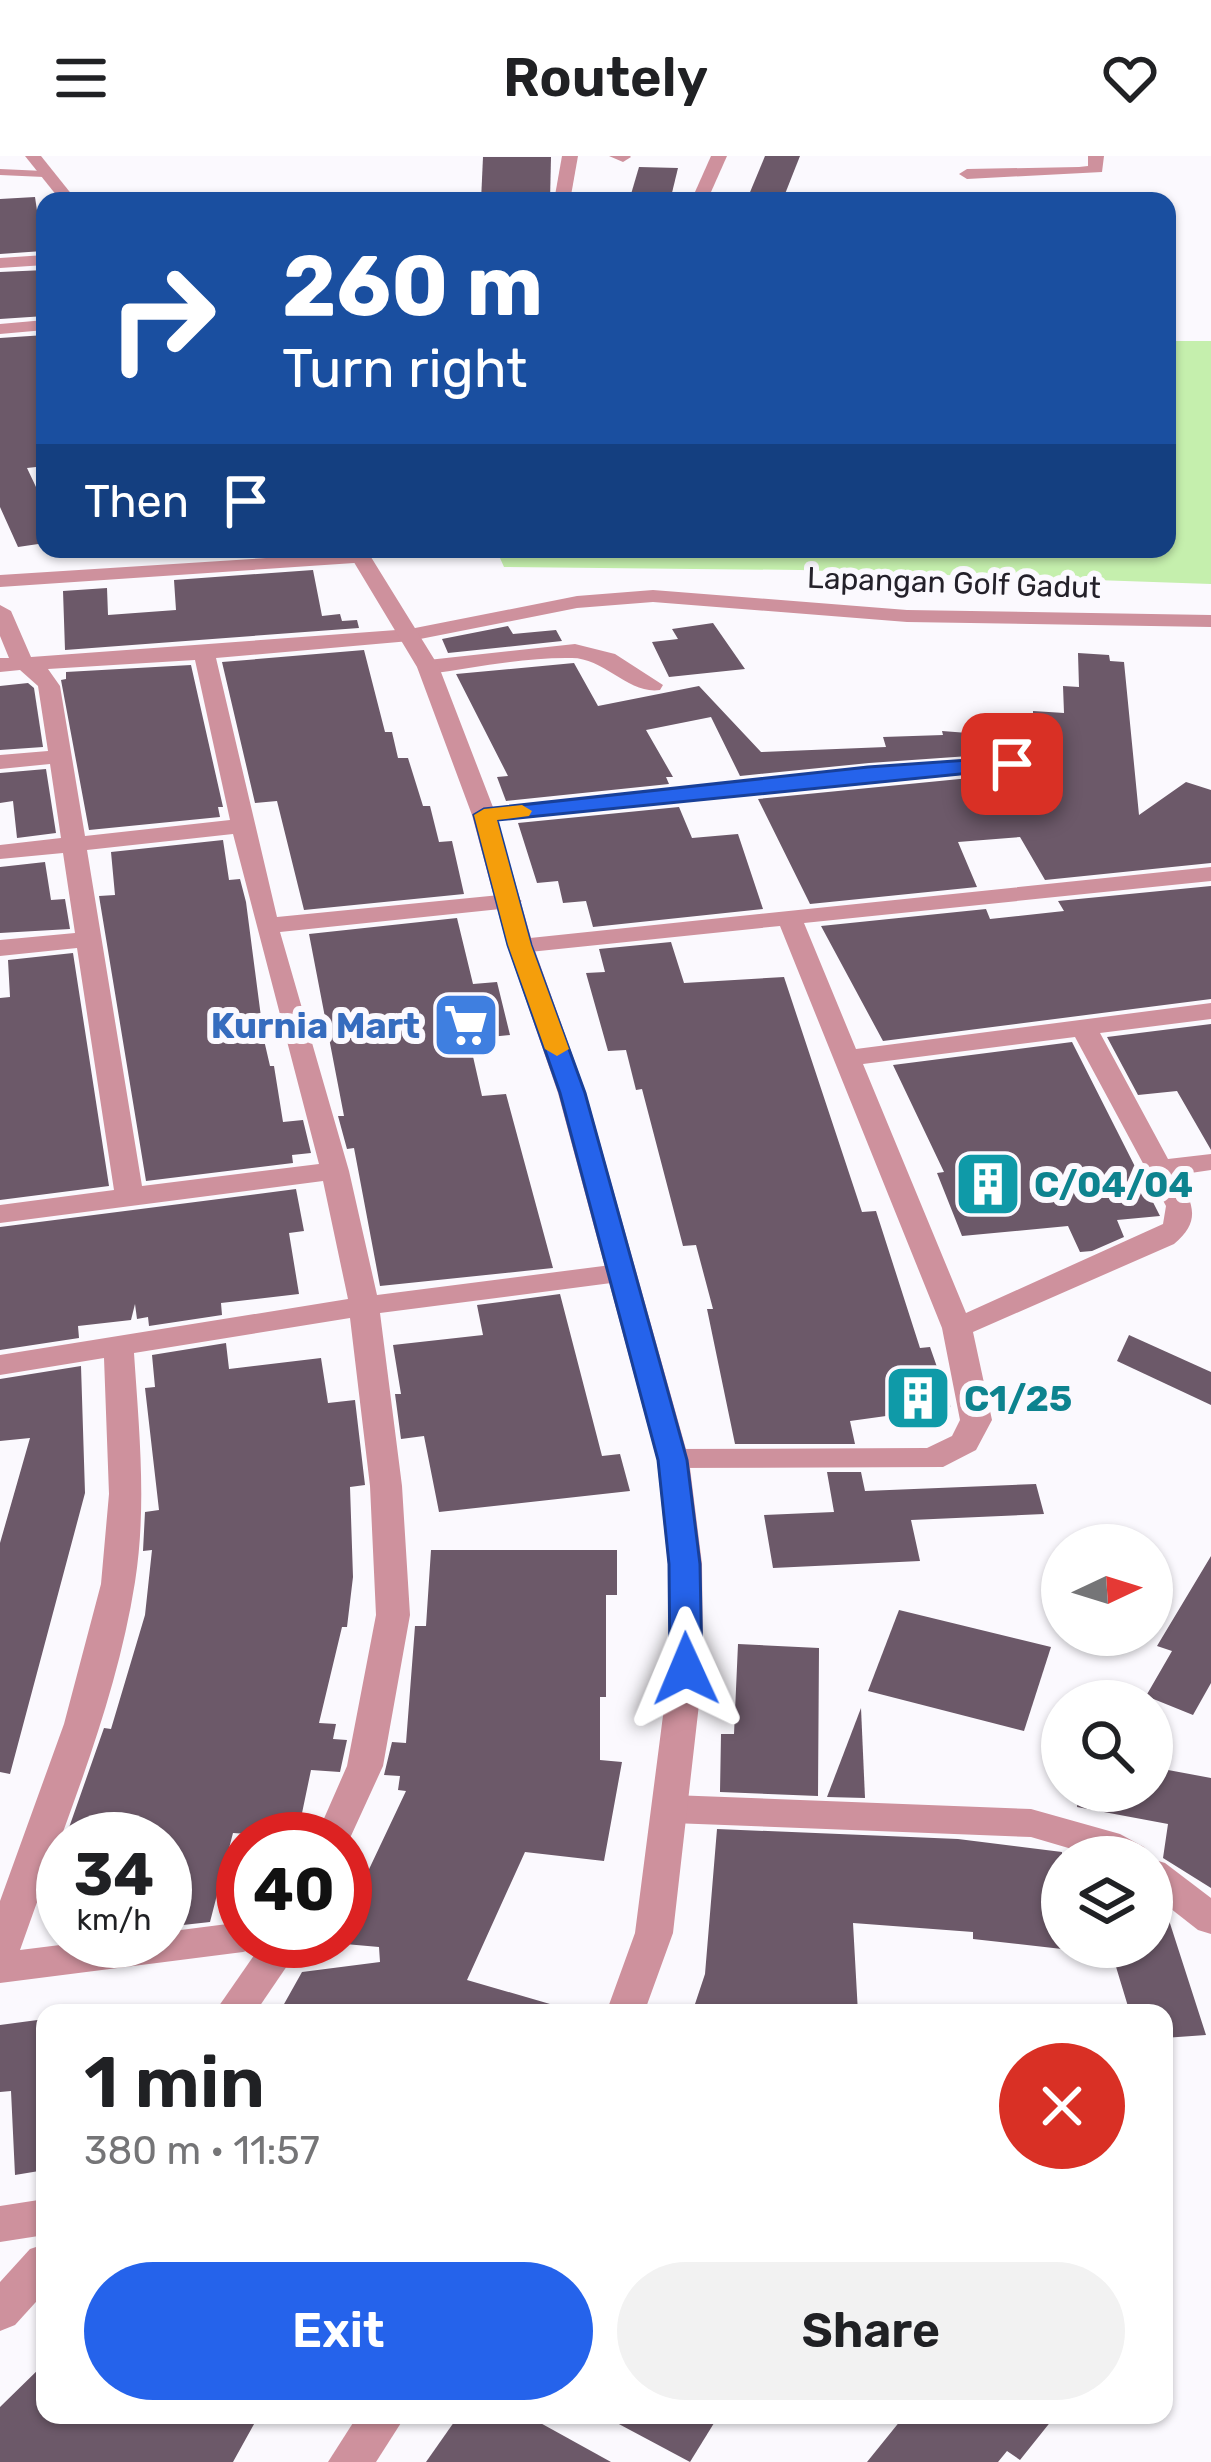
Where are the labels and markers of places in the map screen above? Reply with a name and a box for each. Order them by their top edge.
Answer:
pin [961,713,1063,815]
supermarket icon: Kurnia Mart [431,990,501,1060]
place label: Kurnia Mart [211,1004,420,1047]
building icon: C/04/04 [953,1149,1023,1219]
place label: C/04/04 [1034,1163,1193,1206]
building icon: C1/25 [883,1363,953,1433]
place label: C1/25 [964,1377,1072,1420]

